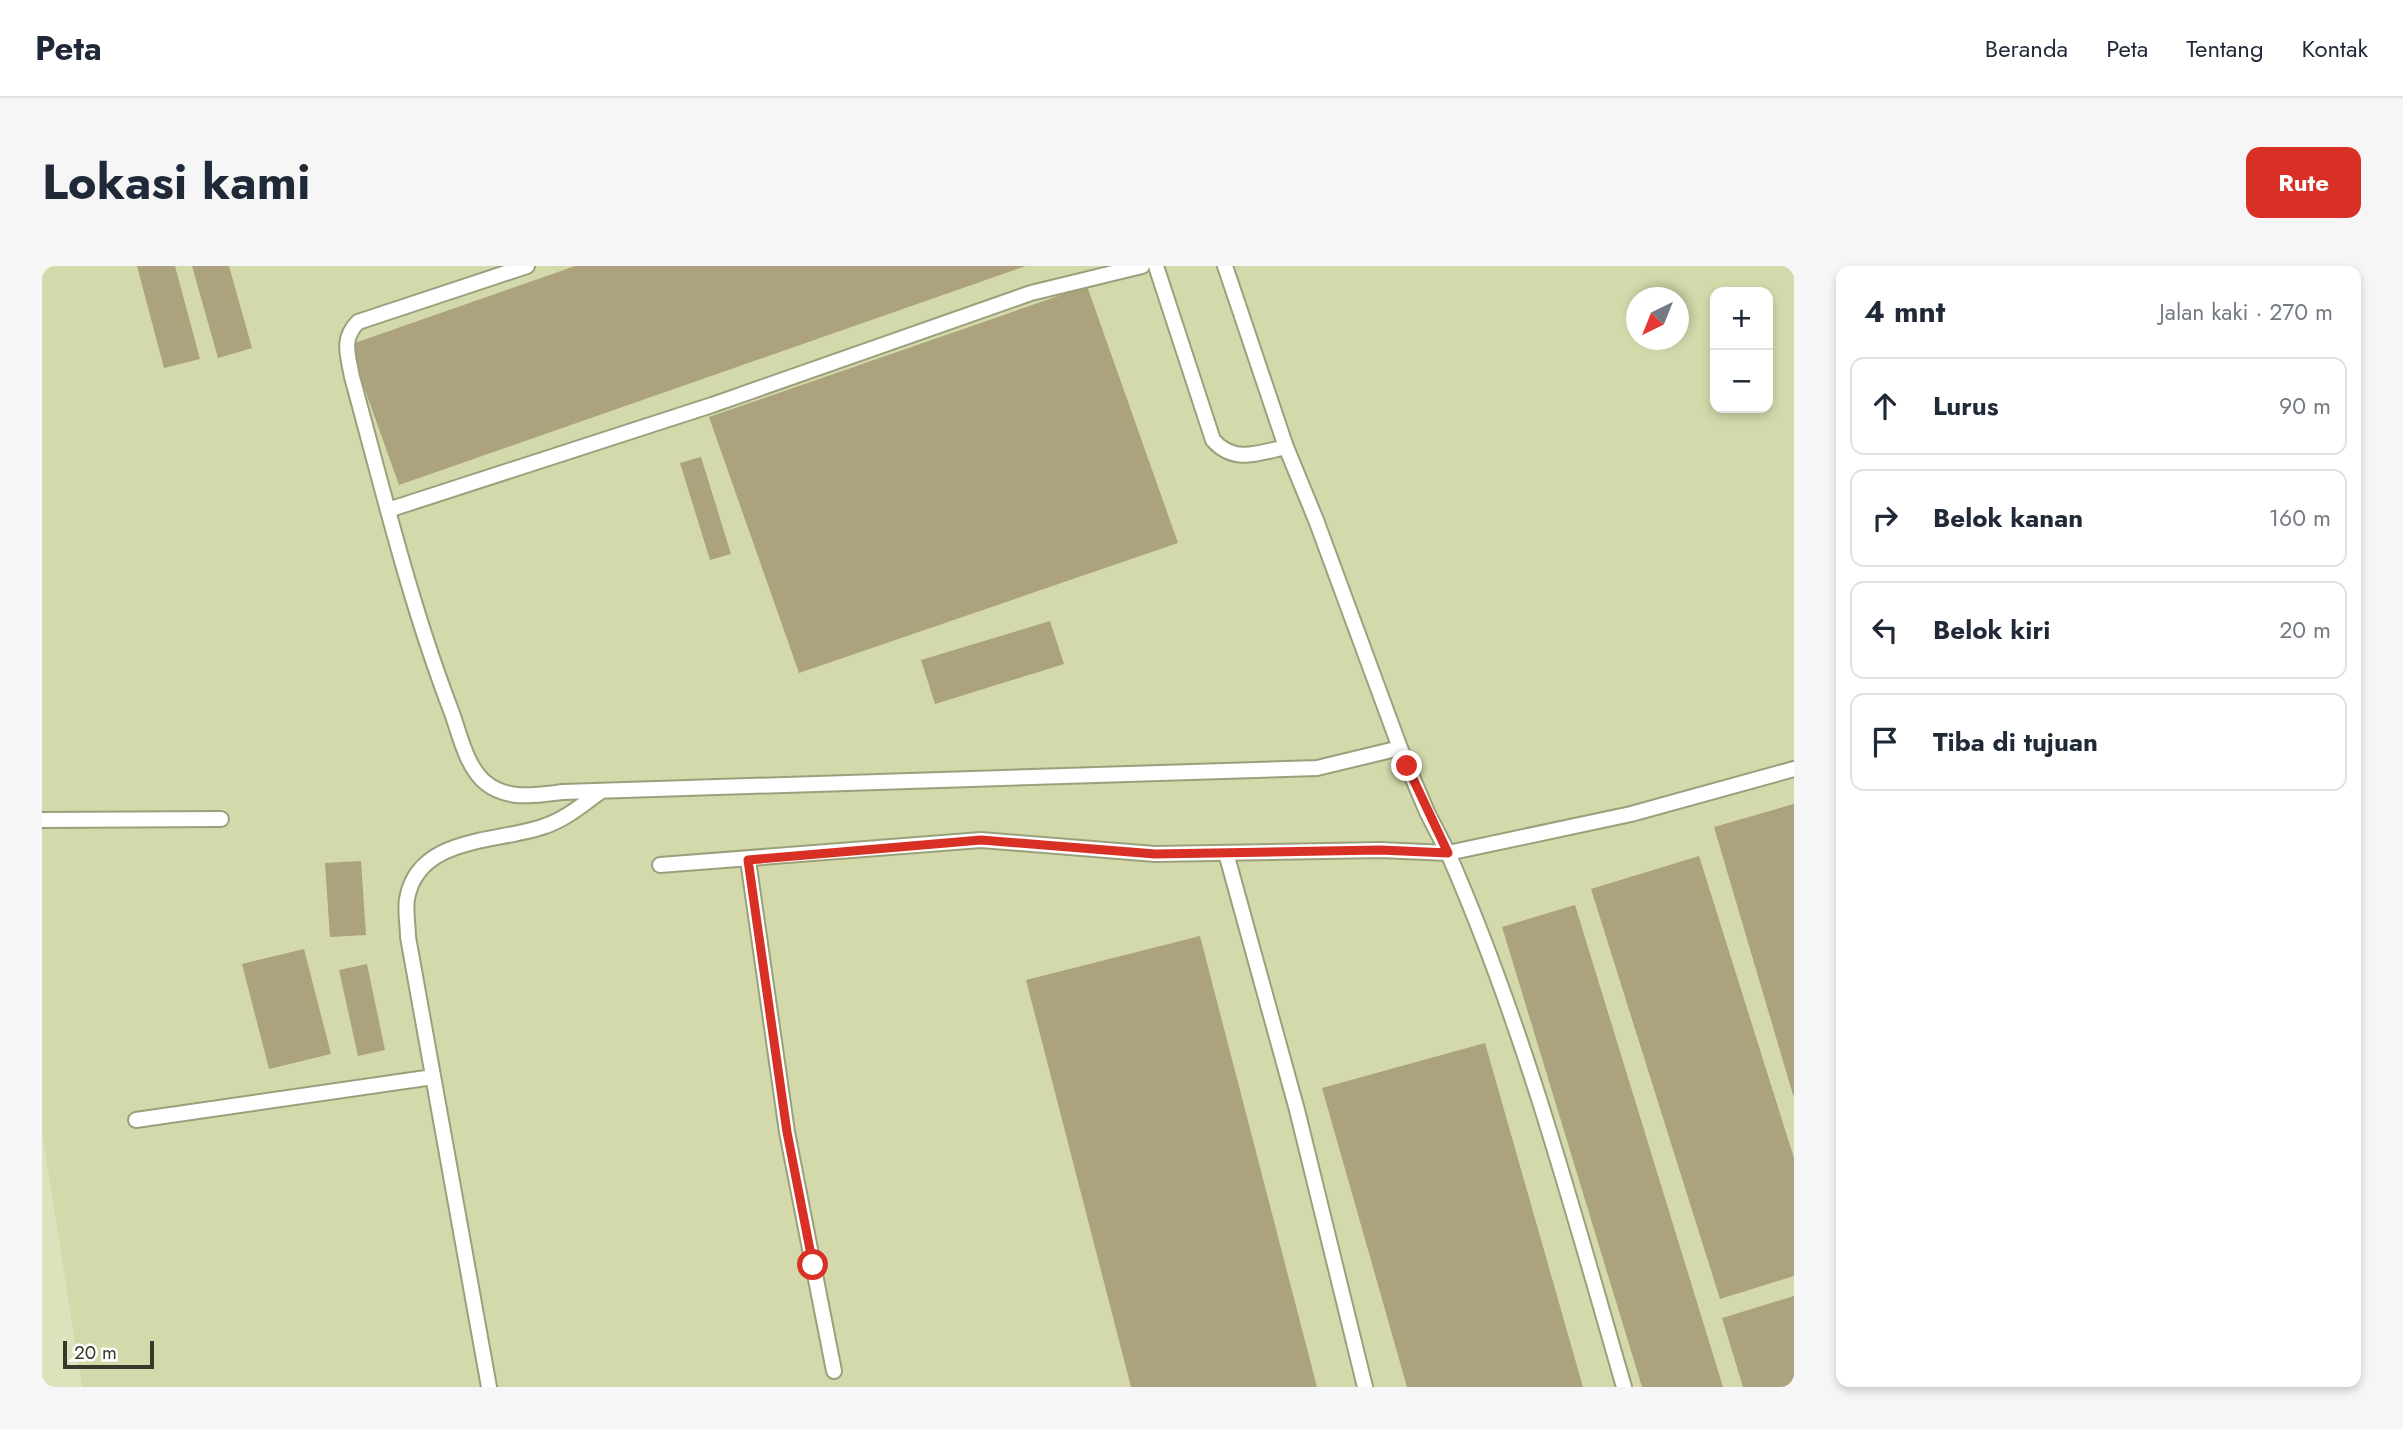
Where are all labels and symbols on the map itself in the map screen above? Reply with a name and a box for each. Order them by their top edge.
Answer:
north arrow [1626,287,1689,350]
route end [1391,750,1422,781]
route start [797,1249,828,1280]
scale bar [63,1338,154,1370]

